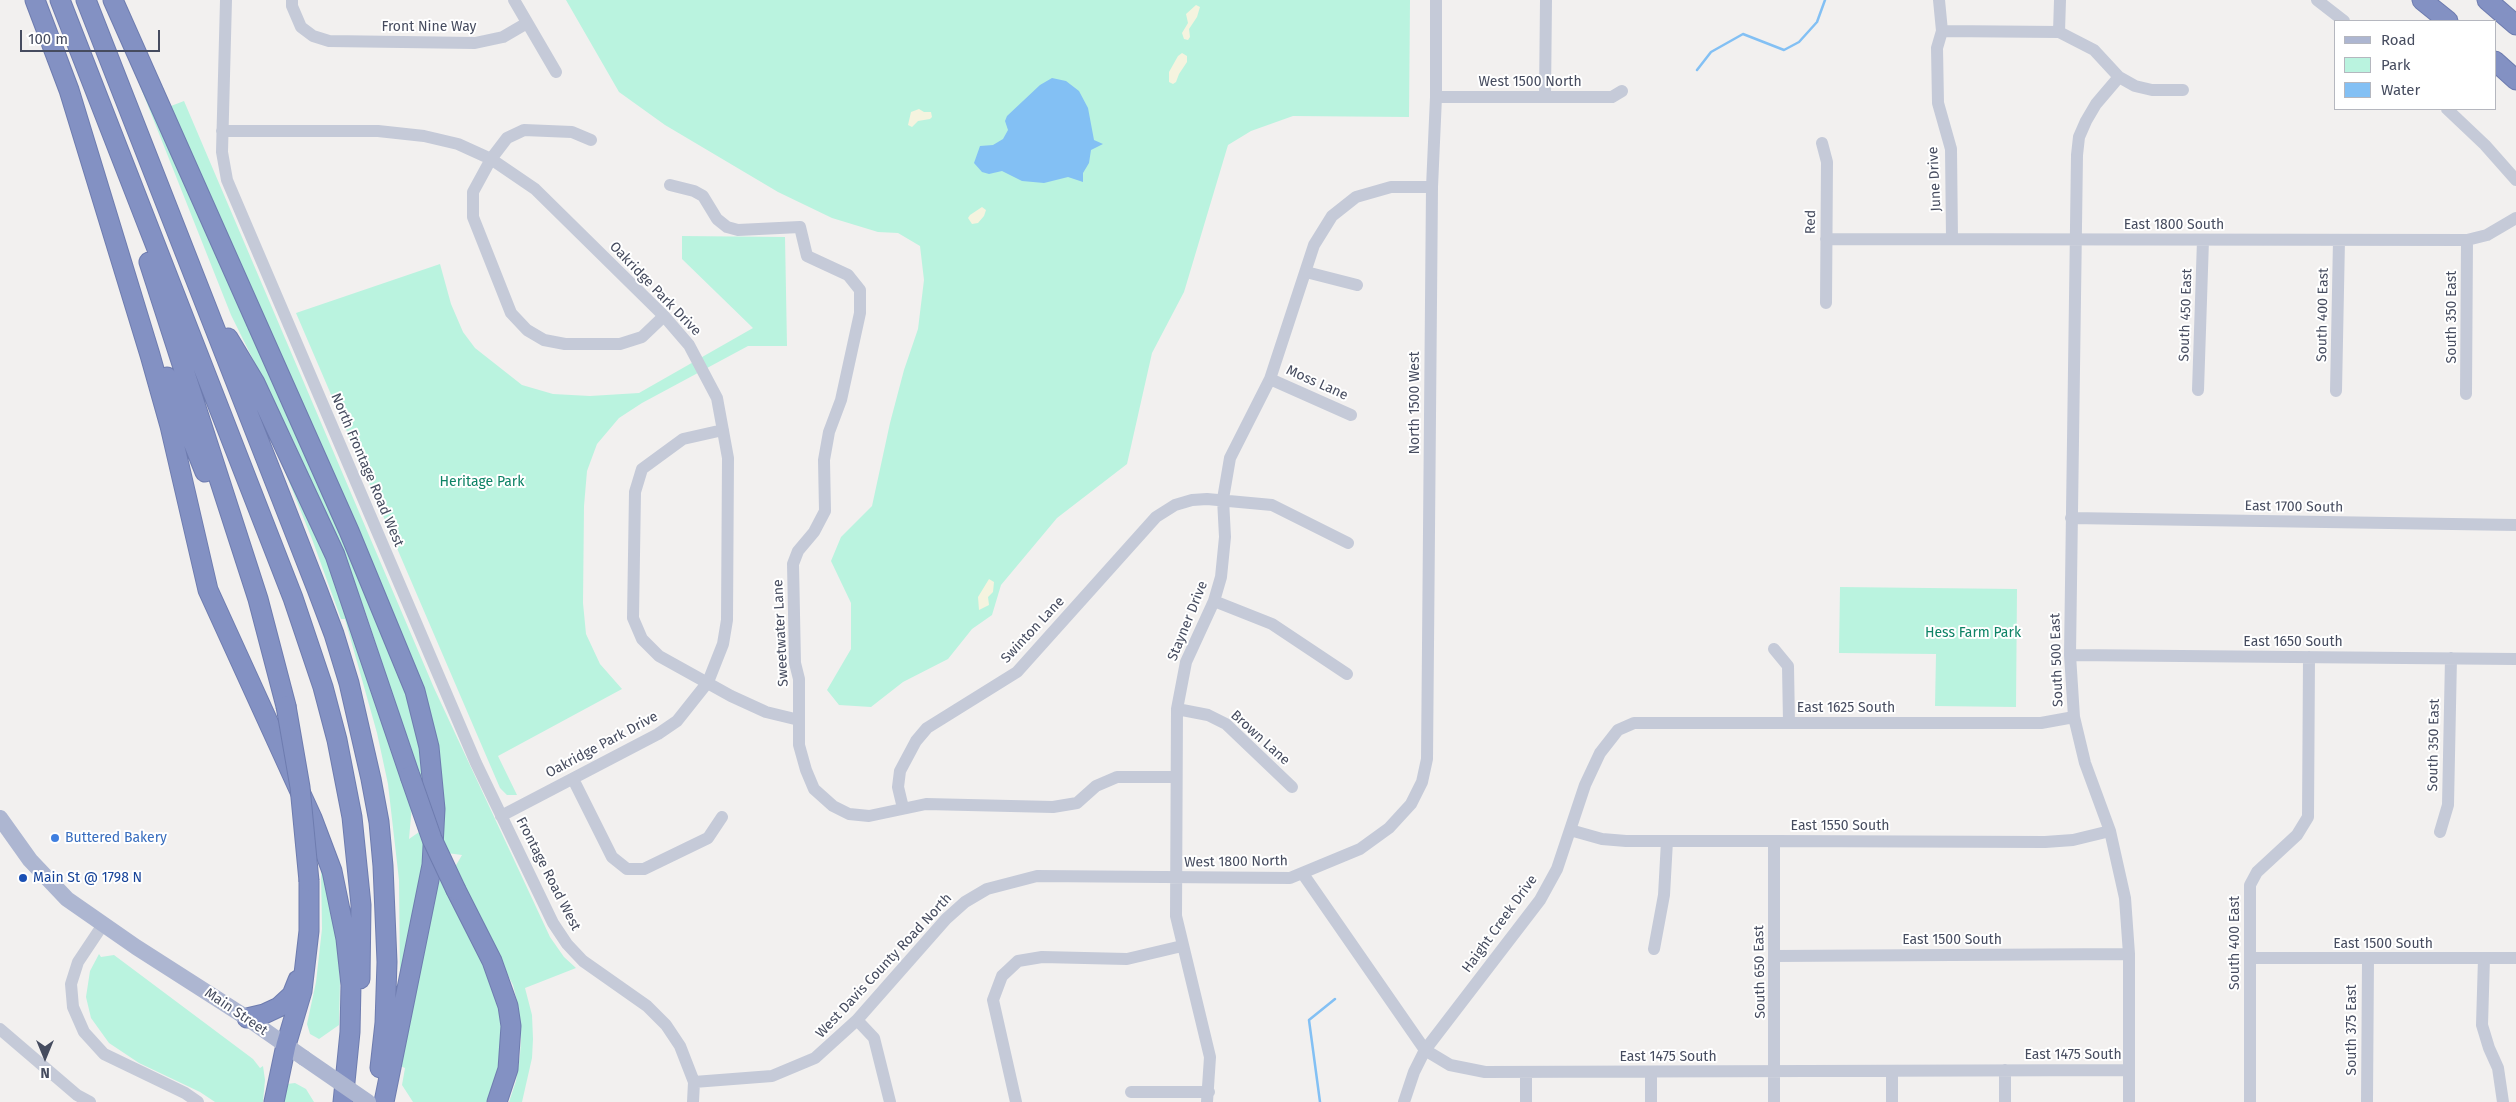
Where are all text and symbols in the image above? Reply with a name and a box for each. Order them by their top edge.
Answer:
street label: Front Nine Way [381,19,477,35]
scale bar [22,20,162,52]
legend [2334,20,2496,110]
text: 100 m [28,30,68,48]
text: Road [2381,31,2416,49]
text: Park [2381,56,2411,74]
street label: West 1500 North [1478,74,1582,90]
text: Water [2381,81,2420,99]
street label: June Drive [1925,146,1945,212]
street label: Red [1802,210,1820,234]
street label: East 1800 South [2124,217,2224,233]
street label: Oakridge Park Drive [606,238,704,340]
street label: South 450 East [2176,268,2196,362]
street label: South 400 East [2314,268,2332,362]
street label: South 350 East [2444,271,2460,363]
street label: North 1500 West [1407,351,1423,455]
street label: Moss Lane [1283,362,1351,404]
street label: North Frontage Road West [327,391,407,549]
park label: Heritage Park [440,474,524,490]
street label: East 1700 South [2244,498,2344,516]
street label: Sweetwater Lane [770,579,792,687]
street label: Stayner Drive [1164,579,1212,663]
street label: Swinton Lane [998,593,1068,667]
street label: South 500 East [2047,613,2067,707]
park label: Hess Farm Park [1925,625,2021,641]
street label: East 1650 South [2243,634,2343,650]
street label: South 350 East [2425,698,2443,792]
street label: East 1625 South [1797,700,1895,716]
street label: Brown Lane [1227,707,1293,769]
street label: Oakridge Park Drive [543,708,661,782]
street label: Frontage Road West [512,814,584,934]
street label: East 1550 South [1791,818,1889,834]
place label: Buttered Bakery [65,830,167,846]
marker: Buttered Bakery [49,832,61,844]
street label: West 1800 North [1184,853,1288,871]
place label: Main St @ 1798 N [33,870,142,886]
marker: Main St @ 1798 N [17,872,29,884]
street label: Haight Creek Drive [1459,872,1541,976]
street label: West Davis County Road North [812,890,956,1042]
street label: South 400 East [2227,896,2243,990]
street label: South 650 East [1751,925,1769,1019]
street label: East 1500 South [1902,932,2002,948]
street label: East 1500 South [2333,936,2433,952]
street label: Main Street [201,985,271,1039]
street label: South 375 East [2344,985,2360,1075]
north arrow [20,1032,70,1082]
street label: East 1475 South [2024,1047,2122,1063]
street label: East 1475 South [1619,1049,1717,1065]
text: N [40,1064,50,1081]

